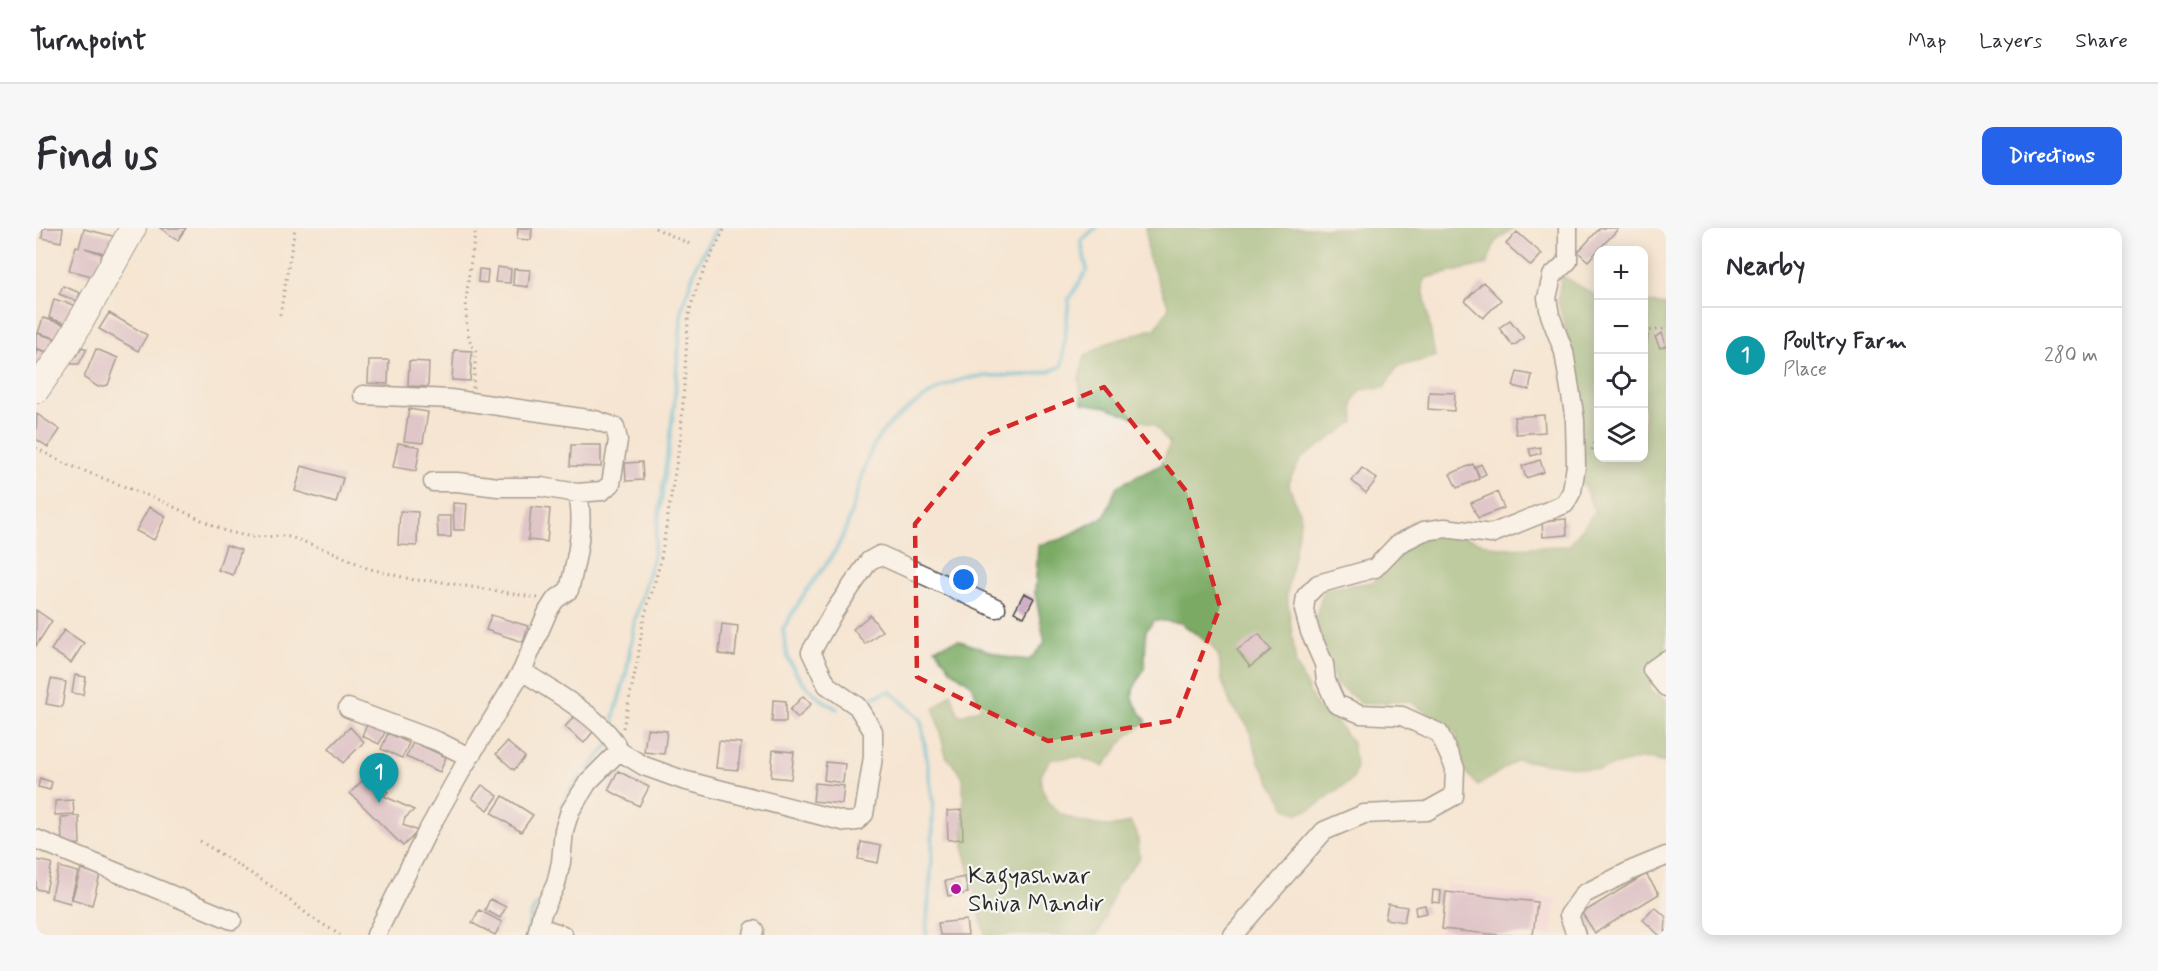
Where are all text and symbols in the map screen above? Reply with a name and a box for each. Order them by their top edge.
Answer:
text: Turnpoint [30,23,146,60]
text: Map [1908,27,1946,55]
text: Layers [1979,27,2042,55]
text: Share [2075,27,2128,55]
button: Directions [1982,127,2122,185]
text: Find us [36,129,158,184]
map controls [1594,246,1648,462]
button: + [1594,246,1648,300]
text: Nearby [1726,250,1805,284]
button: − [1594,300,1648,354]
text: Poultry Farm [1783,328,1907,356]
text: 1 [1741,342,1750,369]
text: 280 m [2044,342,2098,369]
button: locate [1594,354,1648,408]
text: Place [1783,356,1827,383]
button: layers [1594,408,1648,462]
your location [949,565,978,594]
pin: 1 [360,754,398,803]
place label: Kagyashwar Shiva Mandir [968,861,1104,920]
marker: Kagyashwar Shiva Mandir [949,882,963,896]

